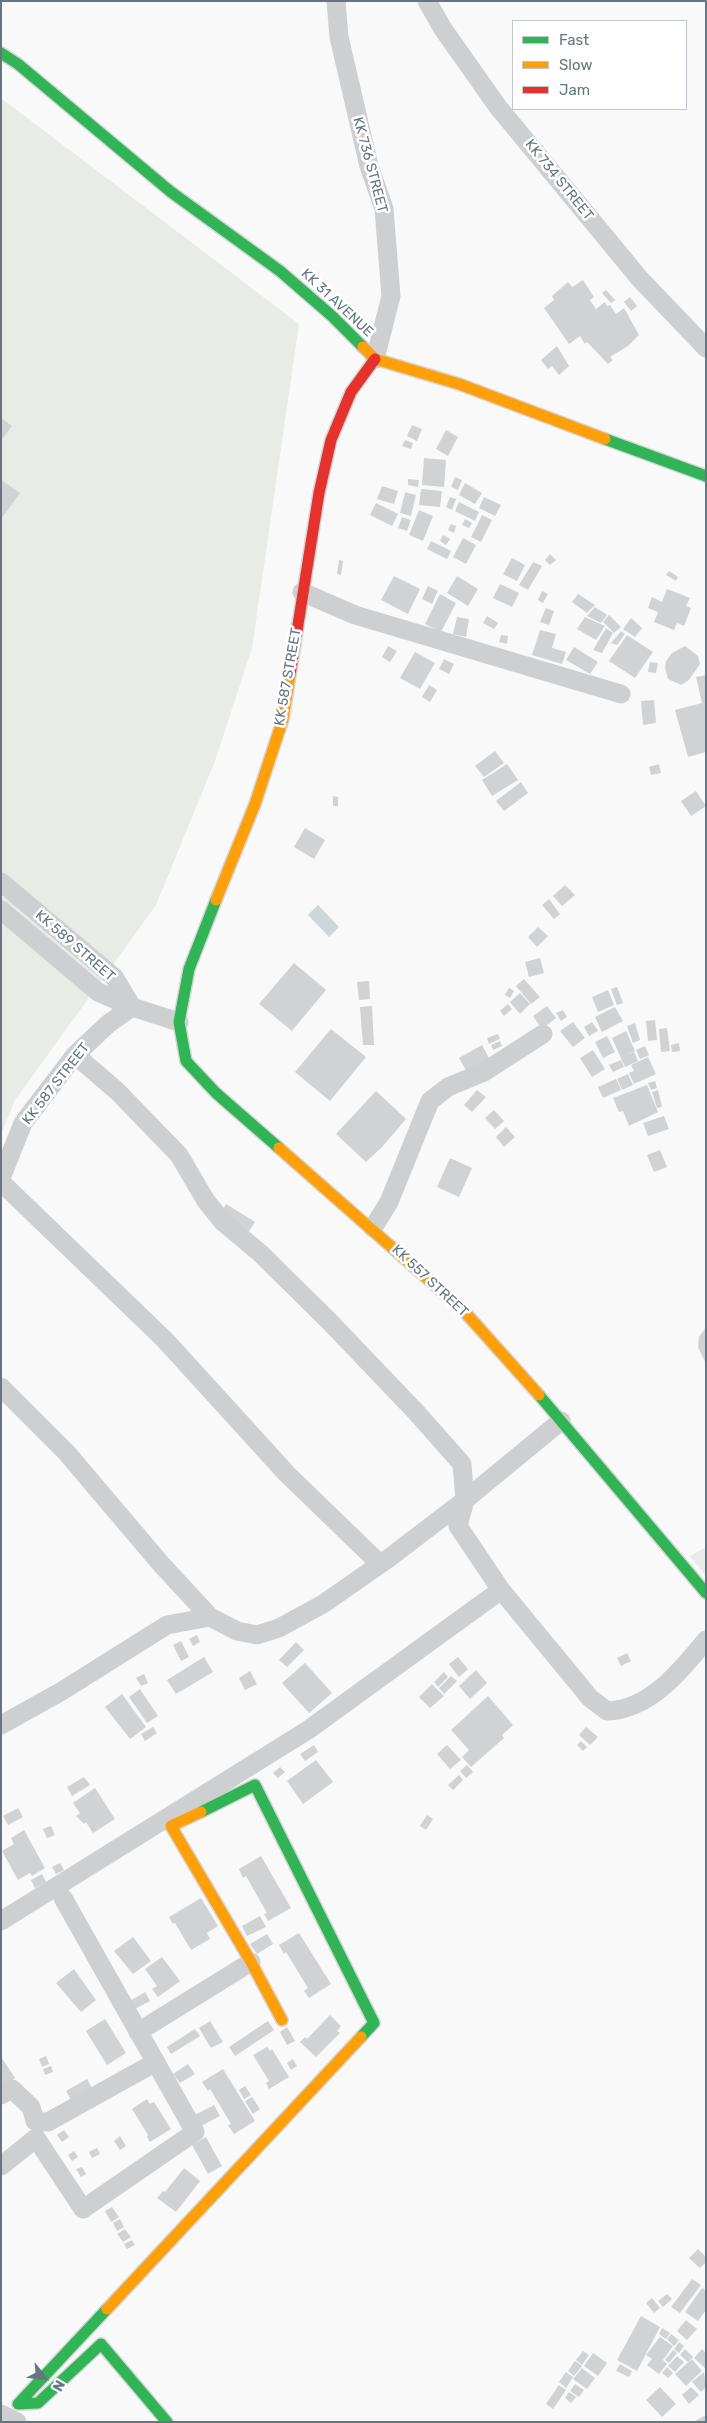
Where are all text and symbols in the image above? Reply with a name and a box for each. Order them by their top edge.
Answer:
legend [512,20,687,110]
text: Fast [559,31,589,49]
text: Slow [559,56,592,74]
text: Jam [559,81,590,99]
street label: KK 736 STREET [349,115,391,215]
street label: KK 734 STREET [521,136,597,224]
street label: KK 31 AVENUE [298,265,376,341]
street label: KK 587 STREET [271,627,305,727]
street label: KK 589 STREET [32,907,118,985]
street label: KK 587 STREET [19,1040,93,1128]
street label: KK 557 STREET [388,1241,472,1321]
north arrow [20,2353,70,2403]
text: N [49,2377,68,2394]

